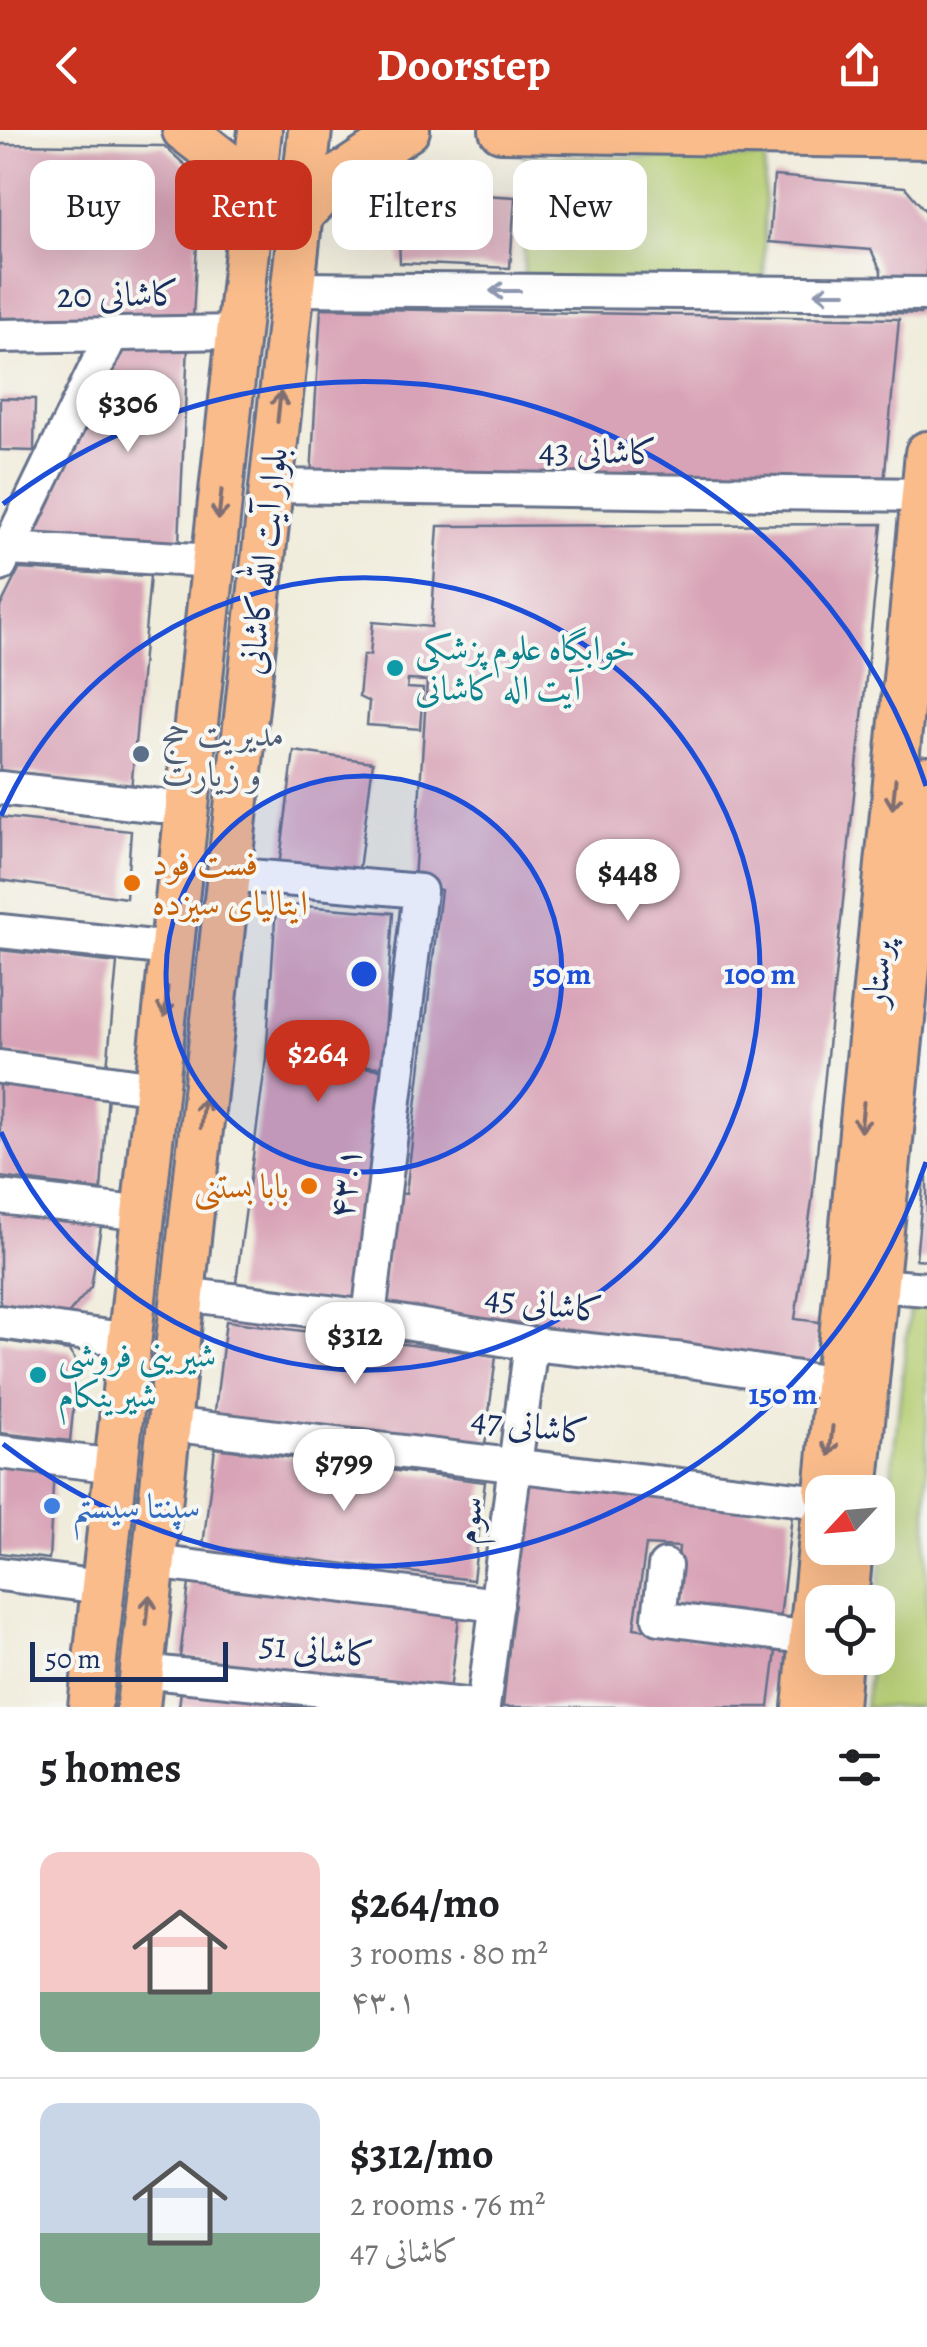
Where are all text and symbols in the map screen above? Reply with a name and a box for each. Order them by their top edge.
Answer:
text: Doorstep [376,34,551,96]
icon: back [40,38,95,93]
icon: share [832,38,887,93]
chip: Buy [30,160,155,250]
chip: Rent [175,160,312,250]
chip: Filters [332,160,493,250]
chip: New [513,160,647,250]
street label: کاشانی 20 [56,269,180,319]
one-way arrow [489,282,522,300]
one-way arrow [814,284,846,302]
pin: $306 [69,370,187,455]
text: $306 [98,380,158,424]
one-way arrow [270,392,289,424]
street label: کاشانی 43 [539,426,657,476]
street label: بلوار آیت الله کاشانی [224,445,299,677]
one-way arrow [210,489,229,521]
place label: خوابگاه علوم پزشکی آیت اله کاشانی [415,624,636,712]
marker: خوابگاه علوم پزشکی آیت اله کاشانی [384,657,406,679]
place label: مدیریت حج و زیارت [161,710,284,798]
marker: مدیریت حج و زیارت [130,743,152,765]
one-way arrow [884,777,903,810]
place label: فست فود ایتالیای سیزده [152,839,308,927]
pin: $448 [569,839,687,924]
text: $448 [598,849,658,893]
marker: فست فود ایتالیای سیزده [121,872,143,894]
street label: پرستار [849,934,905,1012]
text: 50 m [533,954,591,994]
text: 100 m [724,954,796,994]
centre of rings [346,956,382,992]
one-way arrow [157,986,176,1018]
pin: $264 [259,1020,377,1105]
text: $264 [288,1030,348,1074]
one-way arrow [193,1097,212,1130]
one-way arrow [853,1101,872,1133]
street label: ۴۳.۱ [316,1144,372,1222]
place label: بابا بستنی [194,1162,289,1211]
marker: بابا بستنی [298,1175,320,1197]
street label: کاشانی 45 [482,1272,606,1334]
pin: $312 [296,1302,414,1387]
text: $312 [327,1312,383,1356]
place label: شیرینی فروشی شیرینکام [58,1331,216,1426]
marker: شیرینی فروشی شیرینکام [27,1364,49,1386]
text: 150 m [749,1374,818,1414]
street label: کاشانی 47 [468,1394,592,1456]
one-way arrow [821,1424,840,1456]
pin: $799 [285,1429,403,1514]
text: $799 [315,1439,373,1483]
north arrow [805,1475,895,1565]
map controls [805,1475,895,1675]
place label: سپنتا سیستم [72,1482,200,1541]
street label: سوم [441,1493,502,1547]
marker: سپنتا سیستم [41,1495,63,1517]
button: locate [805,1585,895,1675]
one-way arrow [139,1594,158,1627]
street label: کاشانی 51 [257,1619,377,1679]
scale bar [30,1637,228,1682]
text: 50 m [45,1640,101,1678]
text: 5 homes [40,1739,181,1796]
icon: filters [832,1740,887,1795]
text: $264/mo [350,1874,500,1931]
icon: home [120,1892,240,2012]
text: 3 rooms · 80 m² [350,1931,548,1975]
text: ۴۳.۱ [350,1978,416,2022]
text: $312/mo [350,2125,494,2182]
icon: home [120,2143,240,2263]
text: 2 rooms · 76 m² [350,2182,546,2226]
text: کاشانی 47 [350,2229,458,2273]

